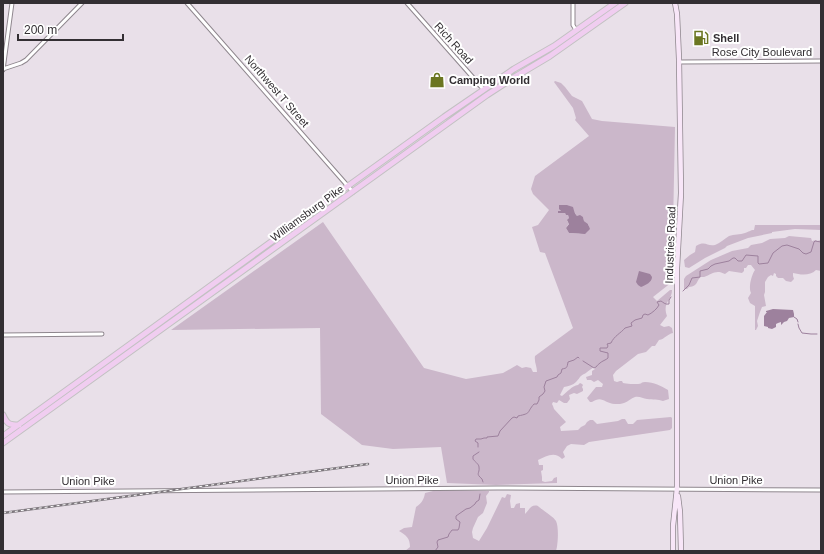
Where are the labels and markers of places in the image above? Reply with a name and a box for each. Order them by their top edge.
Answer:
fuel station icon: Shell [692,29,710,47]
place label: Shell [713,32,739,44]
shop icon: Camping World [428,71,446,89]
place label: Camping World [449,74,530,86]

